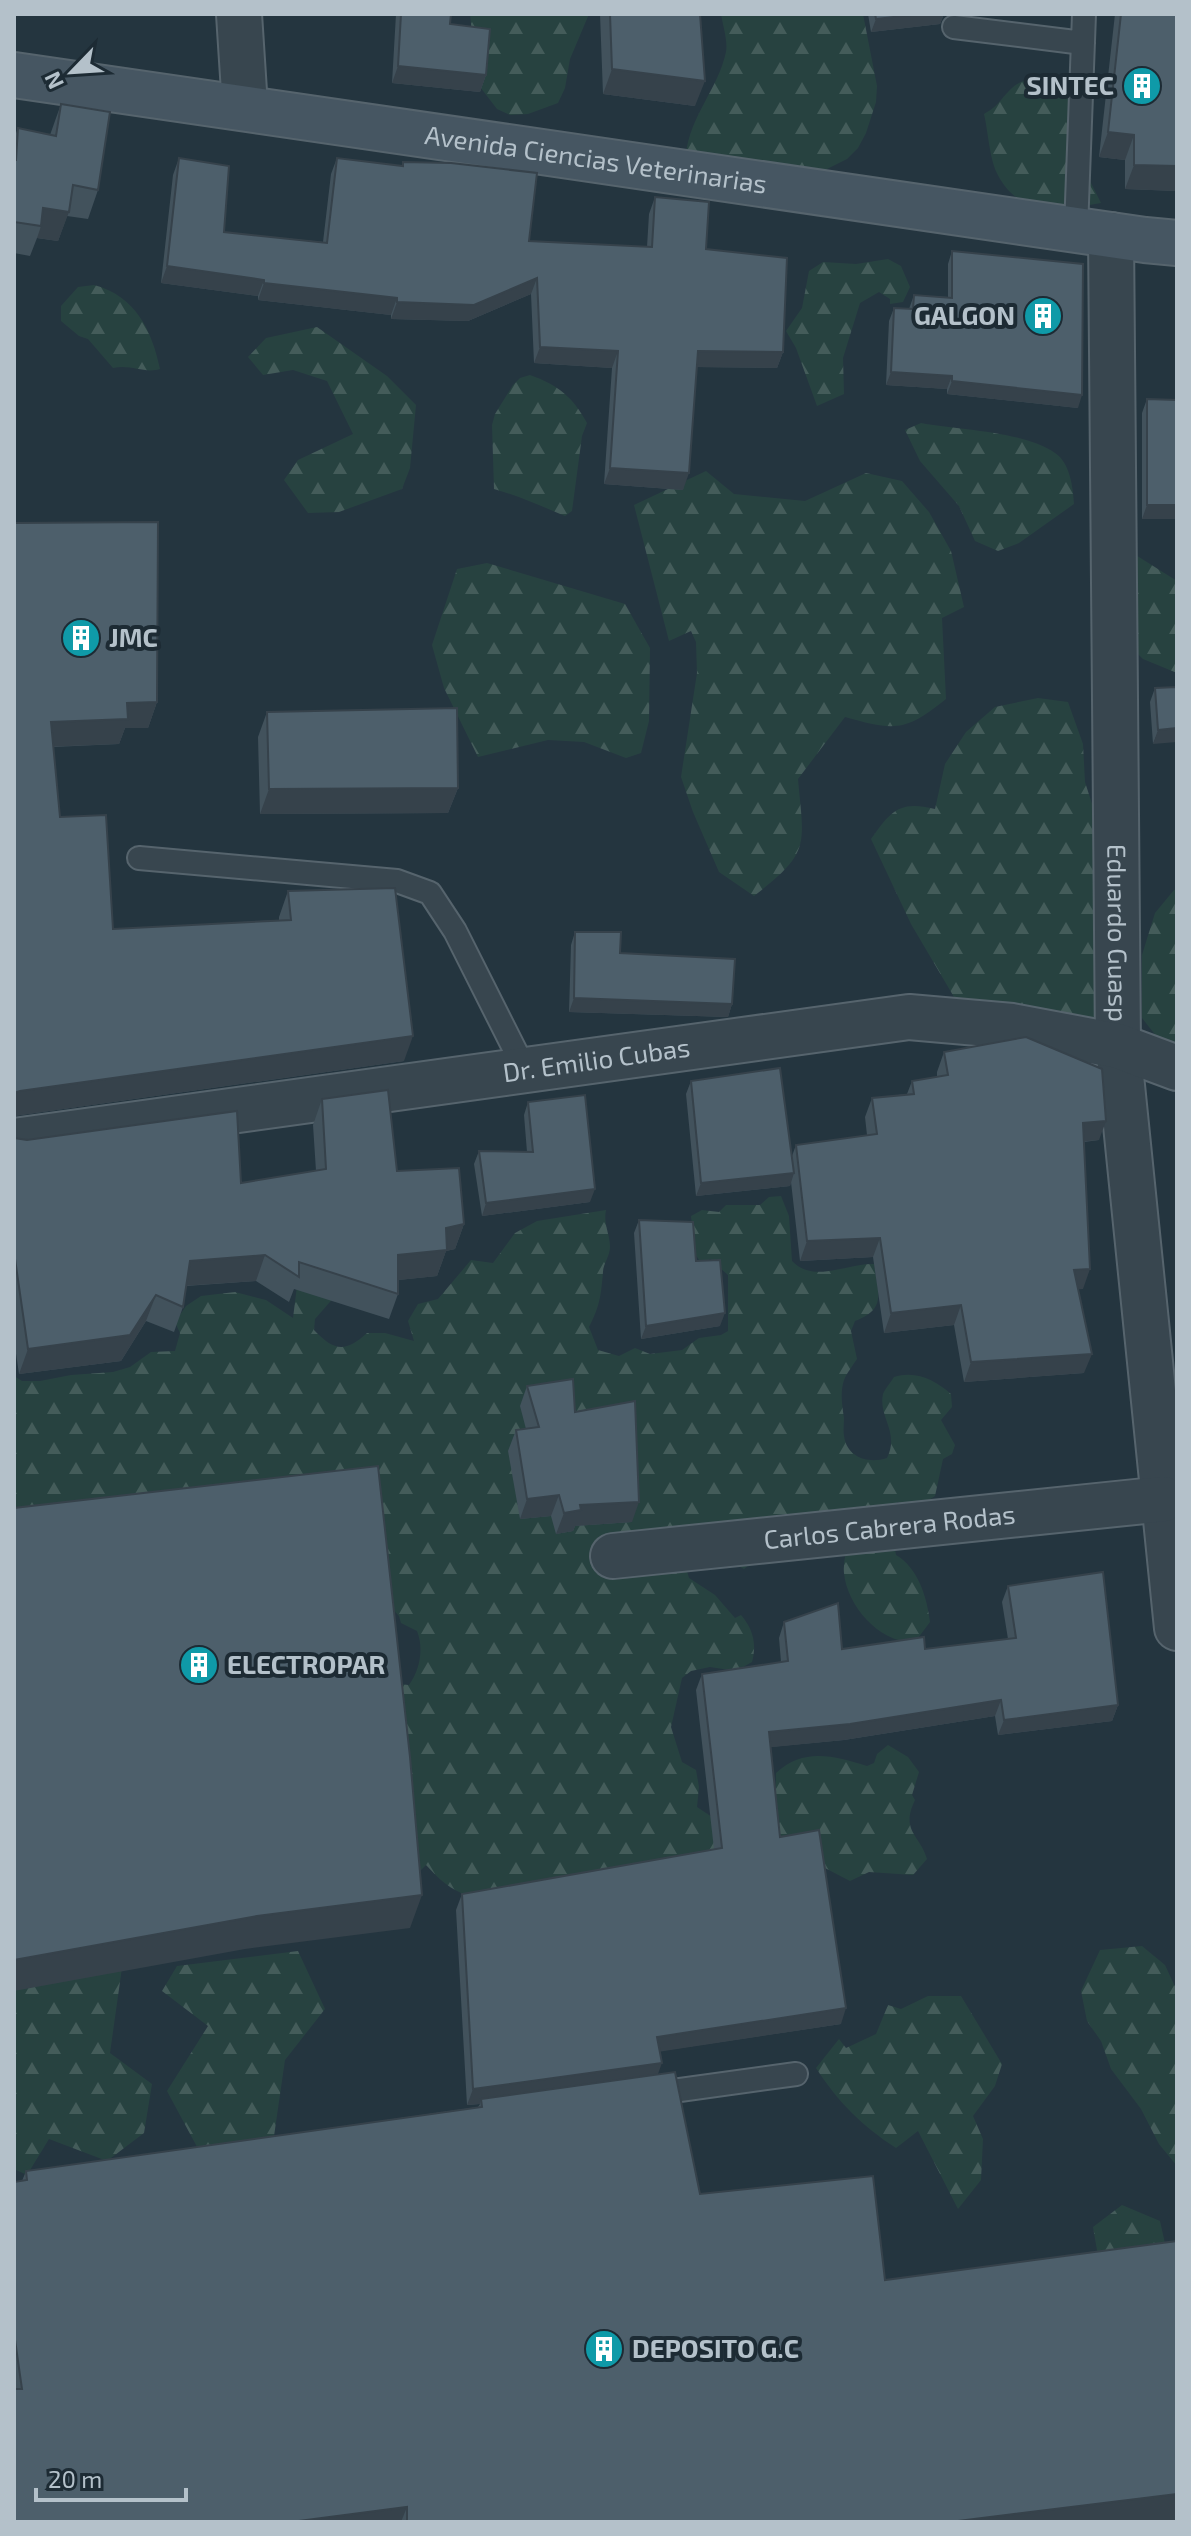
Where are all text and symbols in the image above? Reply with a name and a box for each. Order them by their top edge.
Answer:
north arrow [32,32,112,112]
building icon: SINTEC [1121,65,1163,107]
text: N [38,68,68,94]
place label: SINTEC [1027,69,1114,100]
street label: Avenida Ciencias Veterinarias [423,118,769,199]
building icon: GALGON [1022,295,1064,337]
place label: GALGON [914,299,1015,330]
building icon: JMC [60,617,102,659]
place label: JMC [109,621,158,652]
street label: Eduardo Guasp [1102,844,1135,1022]
street label: Dr. Emilio Cubas [501,1031,692,1087]
street label: Carlos Cabrera Rodas [762,1497,1017,1554]
building icon: ELECTROPAR [178,1644,220,1686]
place label: ELECTROPAR [227,1648,386,1679]
building icon: DEPOSITO G.C [583,2328,625,2370]
place label: DEPOSITO G.C [632,2332,799,2363]
scale bar [36,2452,186,2502]
text: 20 m [48,2464,102,2493]

